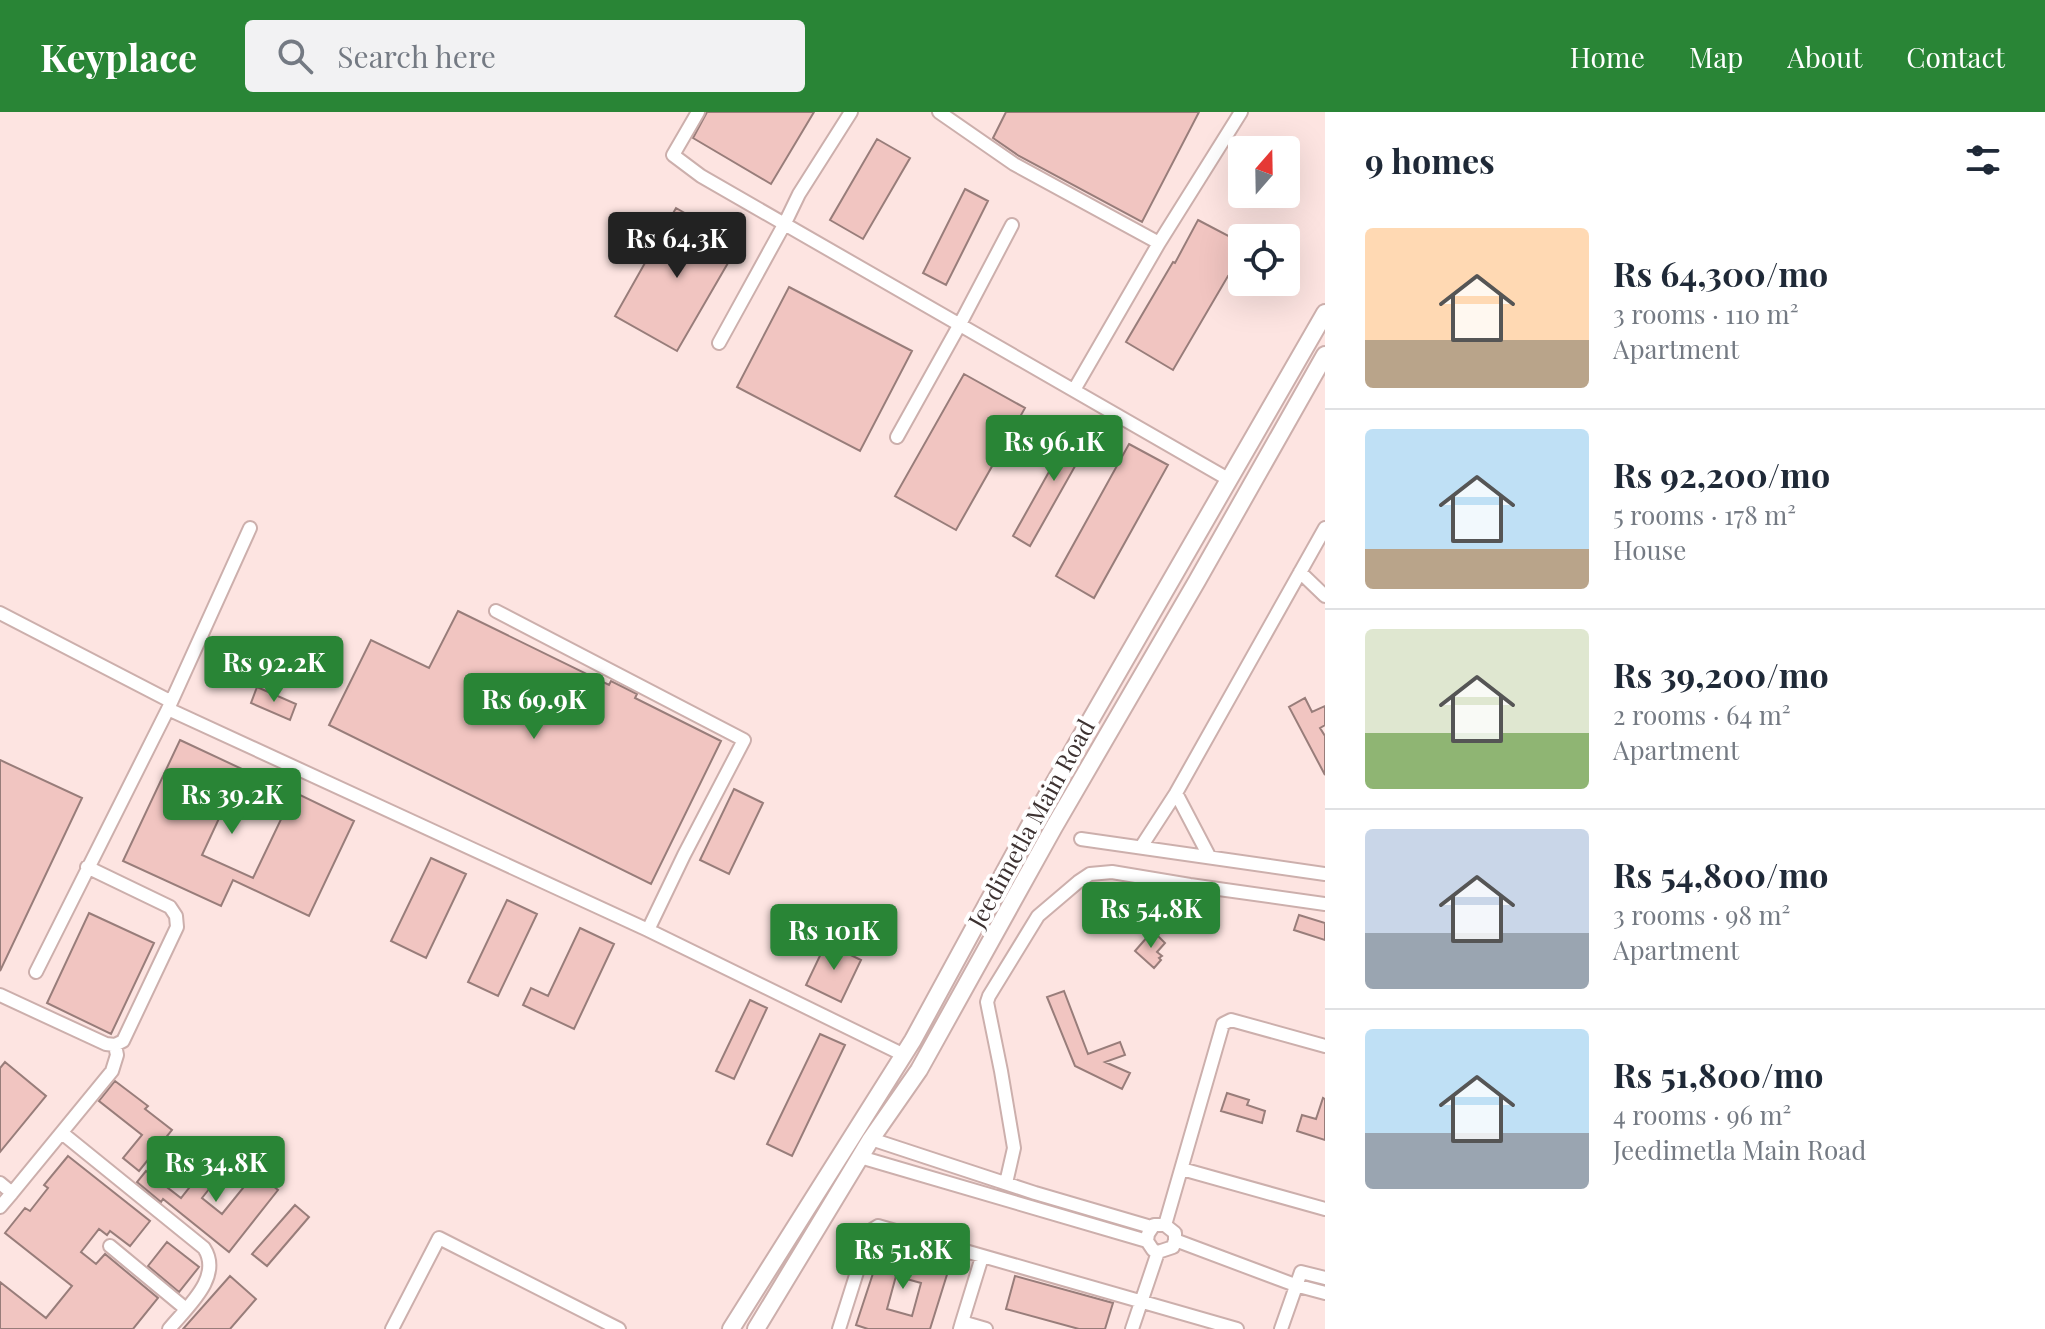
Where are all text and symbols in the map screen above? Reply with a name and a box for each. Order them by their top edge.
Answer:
search box [245,20,805,92]
text: Keyplace [40,31,197,82]
icon: search [273,34,317,78]
text: Search here [337,36,496,76]
text: Home [1570,38,1645,75]
text: Map [1689,38,1743,75]
text: About [1787,38,1862,75]
text: Contact [1906,38,2005,75]
north arrow [1228,136,1300,208]
map controls [1228,136,1300,296]
text: 9 homes [1365,137,1495,183]
icon: filters [1961,138,2005,182]
pin: Rs 64.3K [594,212,760,280]
text: Rs 64.3K [626,220,728,255]
button: locate [1228,224,1300,296]
text: Rs 64,300/mo [1613,250,1828,296]
icon: home [1429,260,1525,356]
text: 3 rooms · 110 m² [1613,296,1798,331]
text: Apartment [1613,331,1739,366]
pin: Rs 96.1K [971,415,1137,483]
text: Rs 96.1K [1004,423,1104,458]
text: Rs 92,200/mo [1613,451,1830,497]
icon: home [1429,461,1525,557]
text: 5 rooms · 178 m² [1613,497,1796,532]
text: House [1613,532,1686,567]
pin: Rs 92.2K [191,636,357,704]
text: Rs 92.2K [222,644,326,679]
text: Rs 39,200/mo [1613,651,1829,697]
icon: home [1429,661,1525,757]
pin: Rs 69.9K [451,673,617,741]
text: Rs 69.9K [482,681,586,716]
text: 2 rooms · 64 m² [1613,697,1791,732]
street label: Jeedimetla Main Road [959,713,1101,934]
text: Apartment [1613,732,1739,767]
pin: Rs 39.2K [149,768,315,836]
text: Rs 39.2K [181,776,283,811]
text: Rs 54,800/mo [1613,851,1828,897]
icon: home [1429,861,1525,957]
pin: Rs 54.8K [1068,882,1234,950]
text: Rs 54.8K [1100,890,1202,925]
text: 3 rooms · 98 m² [1613,897,1790,932]
pin: Rs 101K [760,904,908,972]
text: Rs 101K [788,912,880,947]
text: Apartment [1613,932,1739,967]
text: Rs 51,800/mo [1613,1051,1823,1097]
icon: home [1429,1061,1525,1157]
text: 4 rooms · 96 m² [1613,1097,1791,1132]
text: Jeedimetla Main Road [1613,1132,1866,1167]
pin: Rs 34.8K [133,1136,299,1204]
text: Rs 34.8K [165,1144,267,1179]
pin: Rs 51.8K [820,1223,986,1291]
text: Rs 51.8K [854,1231,952,1266]

